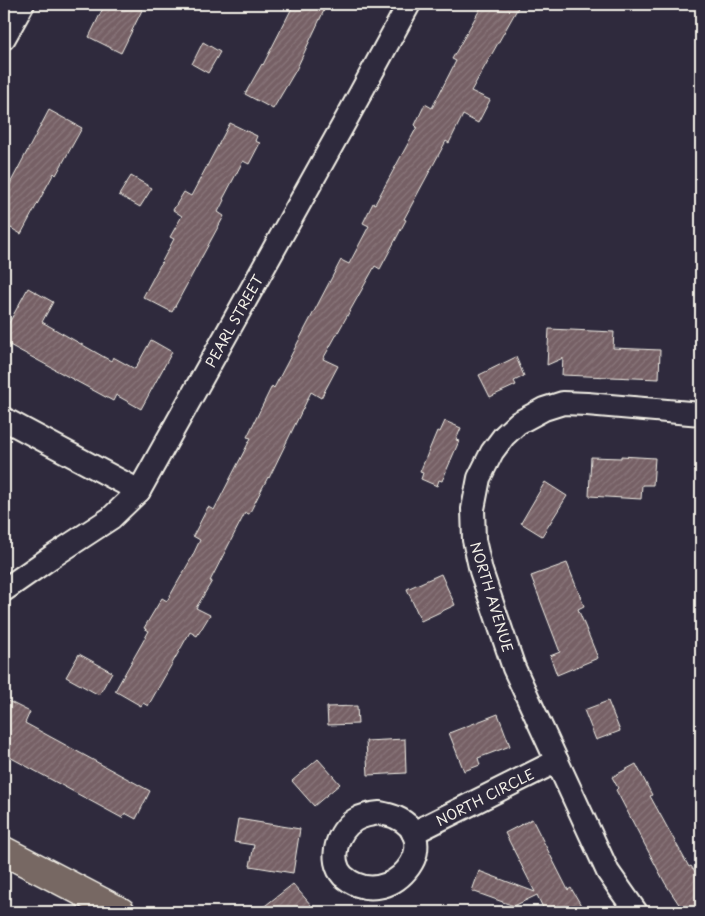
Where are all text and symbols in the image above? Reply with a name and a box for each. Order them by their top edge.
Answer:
street label: PEARL STREET [200,270,268,371]
street label: NORTH AVENUE [465,539,519,655]
street label: NORTH CIRCLE [432,763,538,831]

